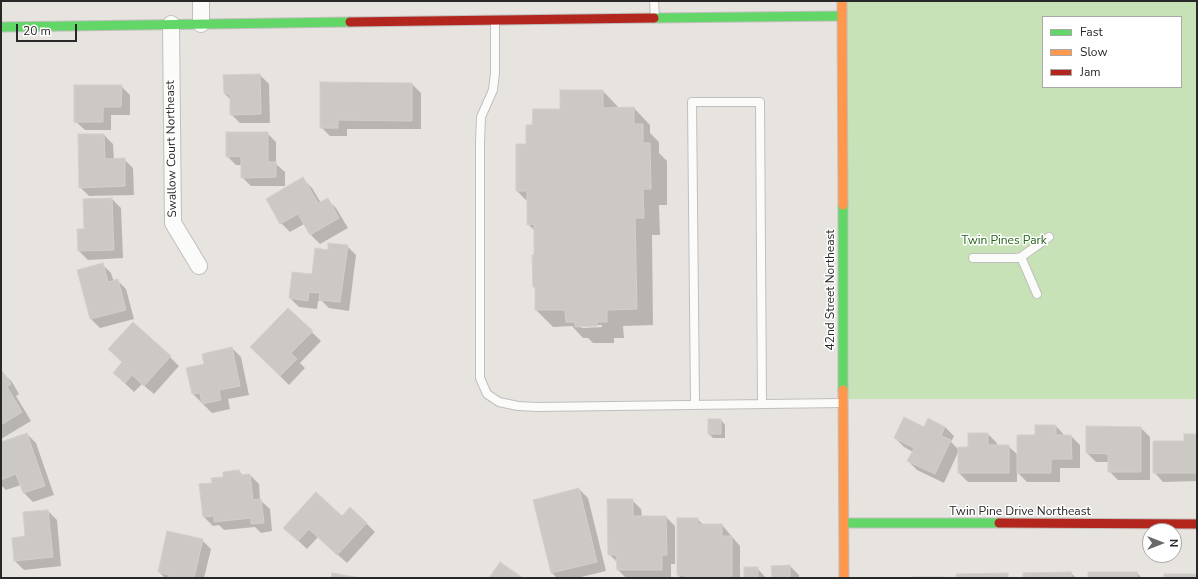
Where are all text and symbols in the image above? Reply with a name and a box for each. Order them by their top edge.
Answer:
scale bar [18,16,79,42]
legend [1042,16,1182,88]
text: 20 m [23,23,51,39]
text: Fast [1080,24,1103,40]
text: Slow [1080,44,1108,60]
text: Jam [1080,64,1101,80]
street label: Swallow Court Northeast [164,80,180,218]
street label: 42nd Street Northeast [824,230,838,350]
park label: Twin Pines Park [961,234,1047,248]
street label: Twin Pine Drive Northeast [949,505,1091,519]
north arrow [1142,523,1182,563]
text: N [1166,539,1181,547]

